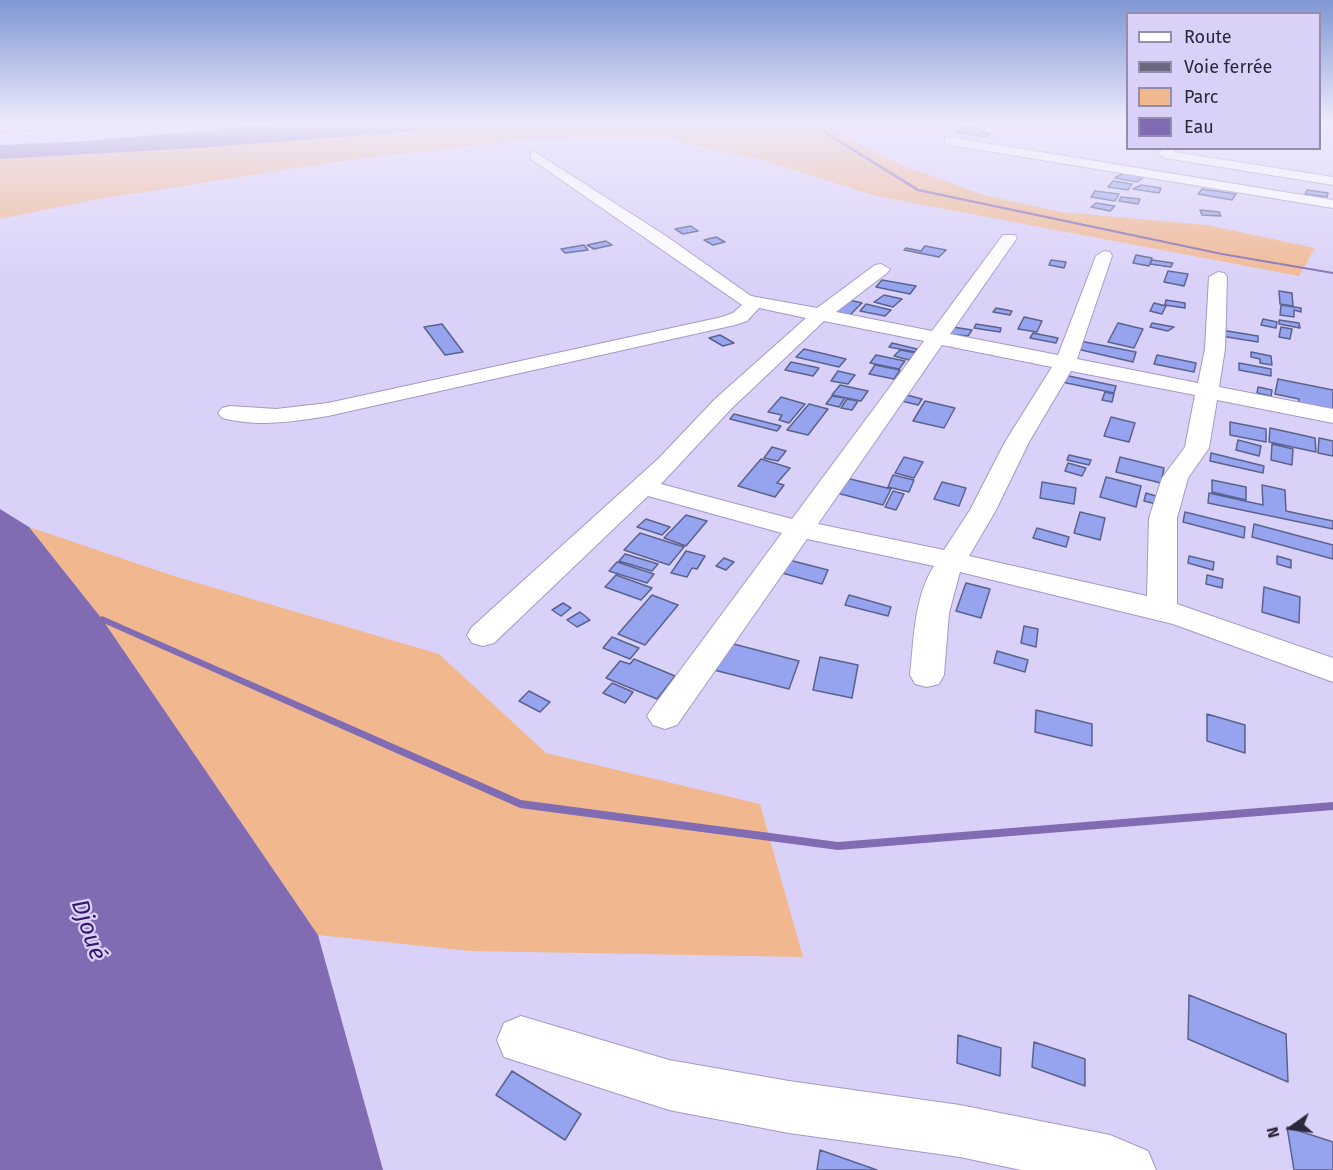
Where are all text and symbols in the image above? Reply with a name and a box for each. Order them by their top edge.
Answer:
legend [1126,12,1321,150]
text: Route [1184,26,1232,48]
text: Voie ferrée [1184,56,1272,78]
text: Parc [1184,86,1218,108]
text: Eau [1184,116,1214,138]
water label: Djoué [64,896,112,964]
north arrow [1261,1098,1321,1158]
text: N [1263,1125,1284,1140]

